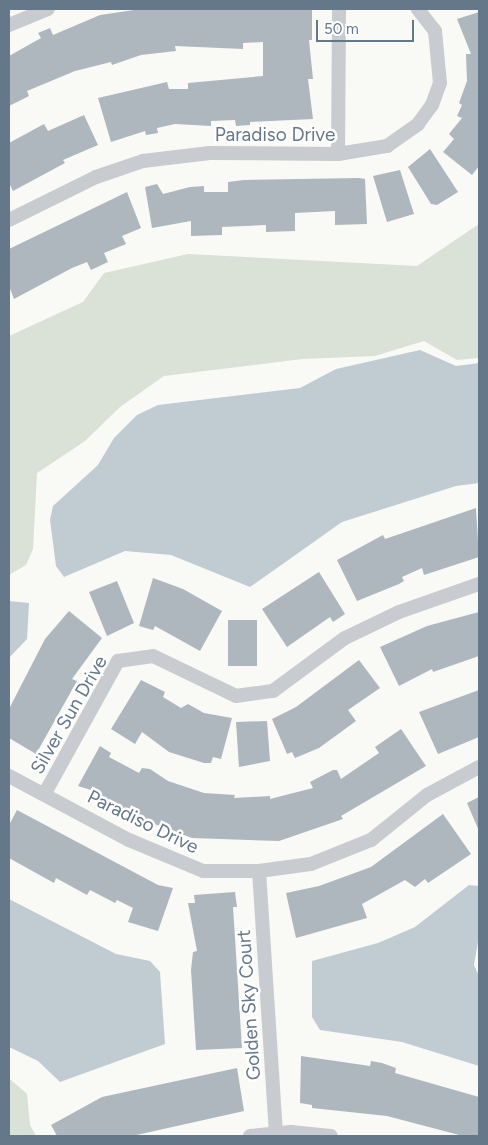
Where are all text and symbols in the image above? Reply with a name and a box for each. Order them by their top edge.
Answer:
scale bar [318,10,416,42]
text: 50 m [324,20,359,38]
street label: Paradiso Drive [215,124,335,146]
street label: Silver Sun Drive [26,652,112,778]
street label: Paradiso Drive [84,785,202,859]
street label: Golden Sky Court [232,929,266,1081]

